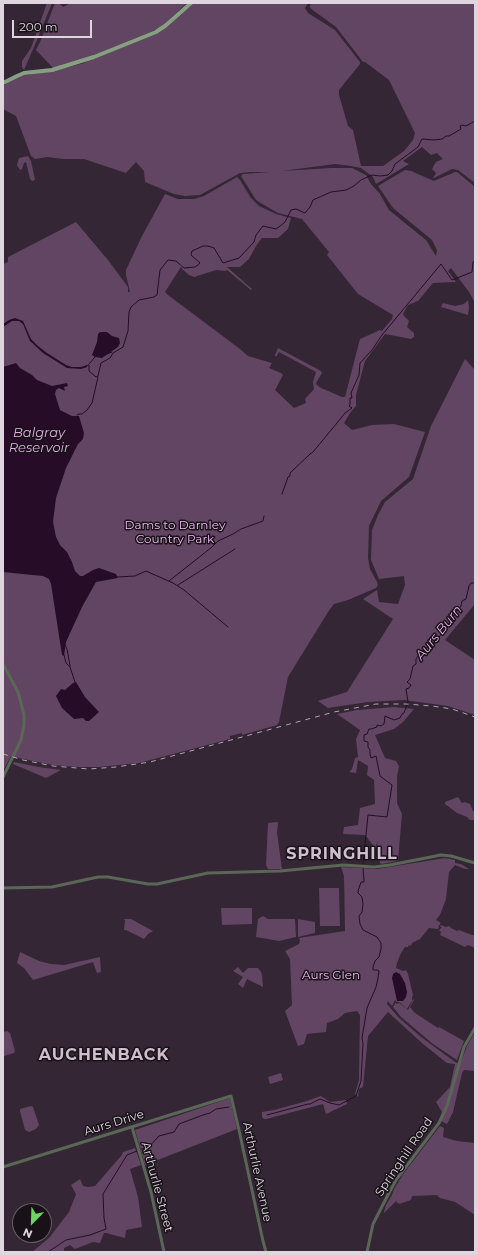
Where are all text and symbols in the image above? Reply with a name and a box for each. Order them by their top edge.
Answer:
scale bar [14,12,94,38]
text: 200 m [19,19,58,34]
water label: Balgray Reservoir [9,425,69,456]
park label: Dams to Darnley Country Park [125,518,225,546]
water label: Aurs Burn [412,603,466,663]
district label: SPRINGHILL [286,844,398,864]
park label: Aurs Glen [302,968,360,982]
district label: AUCHENBACK [39,1045,169,1065]
street label: Aurs Drive [82,1107,146,1139]
street label: Springhill Road [372,1115,436,1199]
street label: Arthurlie Avenue [239,1121,275,1223]
street label: Arthurlie Street [138,1140,176,1234]
north arrow [12,1203,52,1243]
text: N [21,1225,35,1241]

